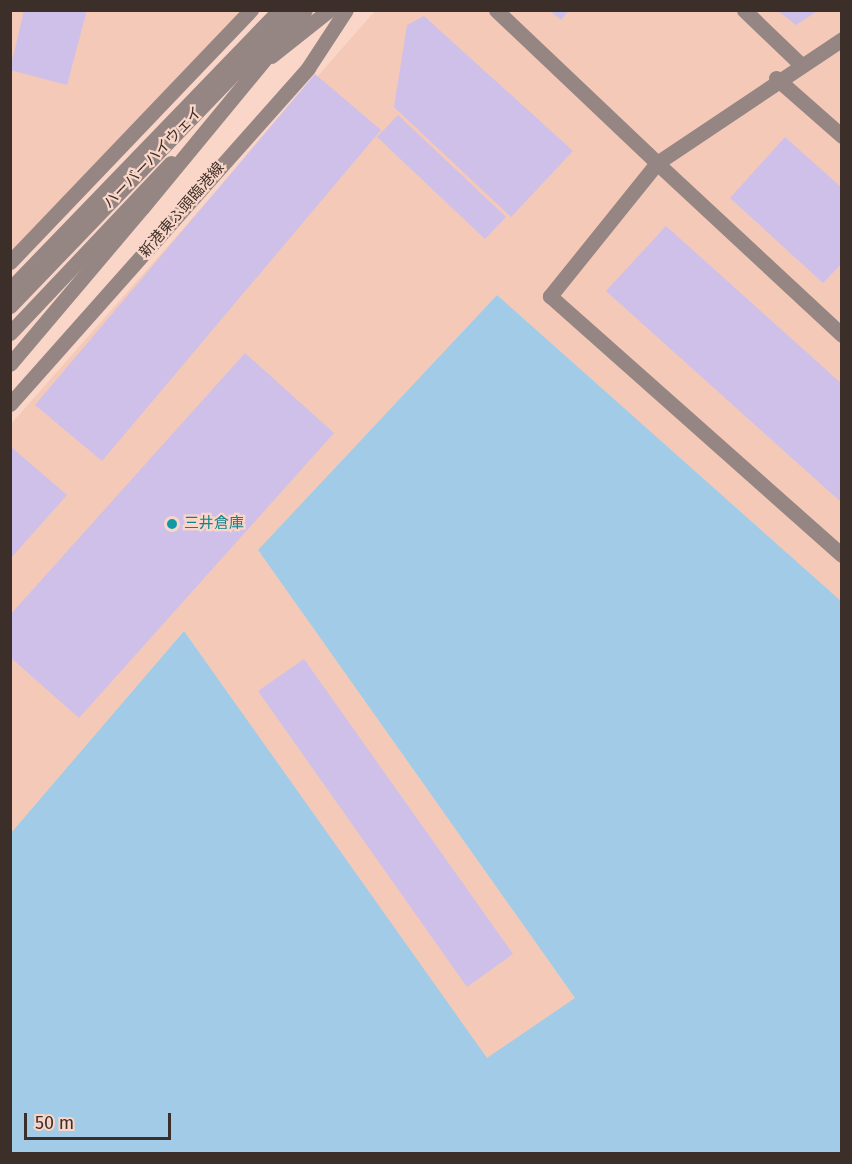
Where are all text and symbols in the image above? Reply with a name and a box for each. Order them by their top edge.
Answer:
street label: ハーバーハイウェイ [100,103,206,213]
street label: 新港東ふ頭臨港線 [136,159,228,261]
place label: 三井倉庫 [184,515,244,533]
marker: 三井倉庫 [165,517,179,531]
scale bar [27,1101,174,1139]
text: 50 m [35,1112,74,1134]

